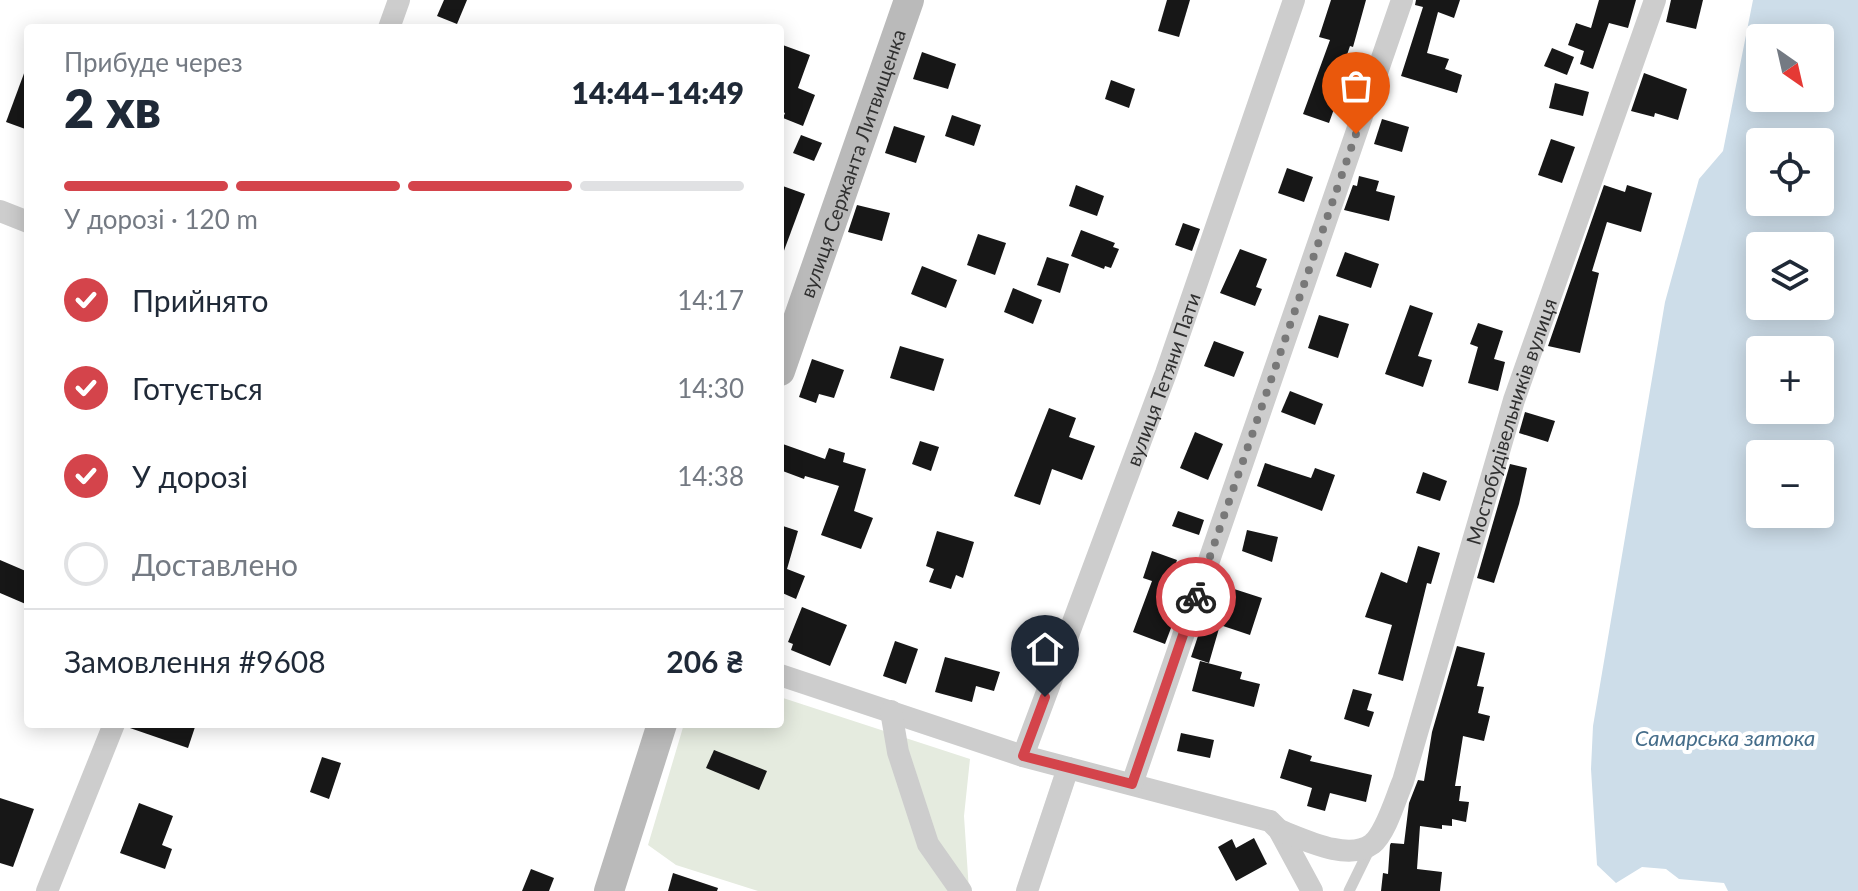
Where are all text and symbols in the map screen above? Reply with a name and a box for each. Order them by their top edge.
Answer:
north arrow [1746,24,1834,112]
map controls [1746,24,1834,528]
street label: вулиця Сержанта Литвищенка [794,26,910,301]
text: Прибуде через [64,46,243,78]
pin [1322,52,1390,134]
icon: bag [1334,64,1378,108]
text: 14:44–14:49 [571,74,744,110]
text: 2 хв [64,77,161,139]
button: locate [1746,128,1834,216]
text: У дорозі · 120 m [64,203,258,235]
button: layers [1746,232,1834,320]
icon: check [64,278,108,322]
text: Прийнято [132,282,268,318]
text: 14:17 [677,284,744,316]
street label: вулиця Тетяни Пати [1120,289,1205,469]
street label: Мостобудівельників вулиця [1461,295,1561,547]
button: + [1746,336,1834,424]
icon: check [64,366,108,410]
text: Готується [132,370,263,406]
text: 14:30 [677,372,744,404]
button: − [1746,440,1834,528]
icon: check [64,454,108,498]
text: У дорозі [132,458,248,494]
text: 14:38 [677,460,744,492]
text: Доставлено [132,546,298,582]
courier [1156,557,1236,637]
icon: bike [1174,575,1218,619]
pin [1011,615,1079,697]
icon: home [1023,627,1067,671]
text: Замовлення #9608 [64,643,326,679]
text: 206 ₴ [666,643,744,679]
water label: Самарська затока [1635,724,1815,751]

